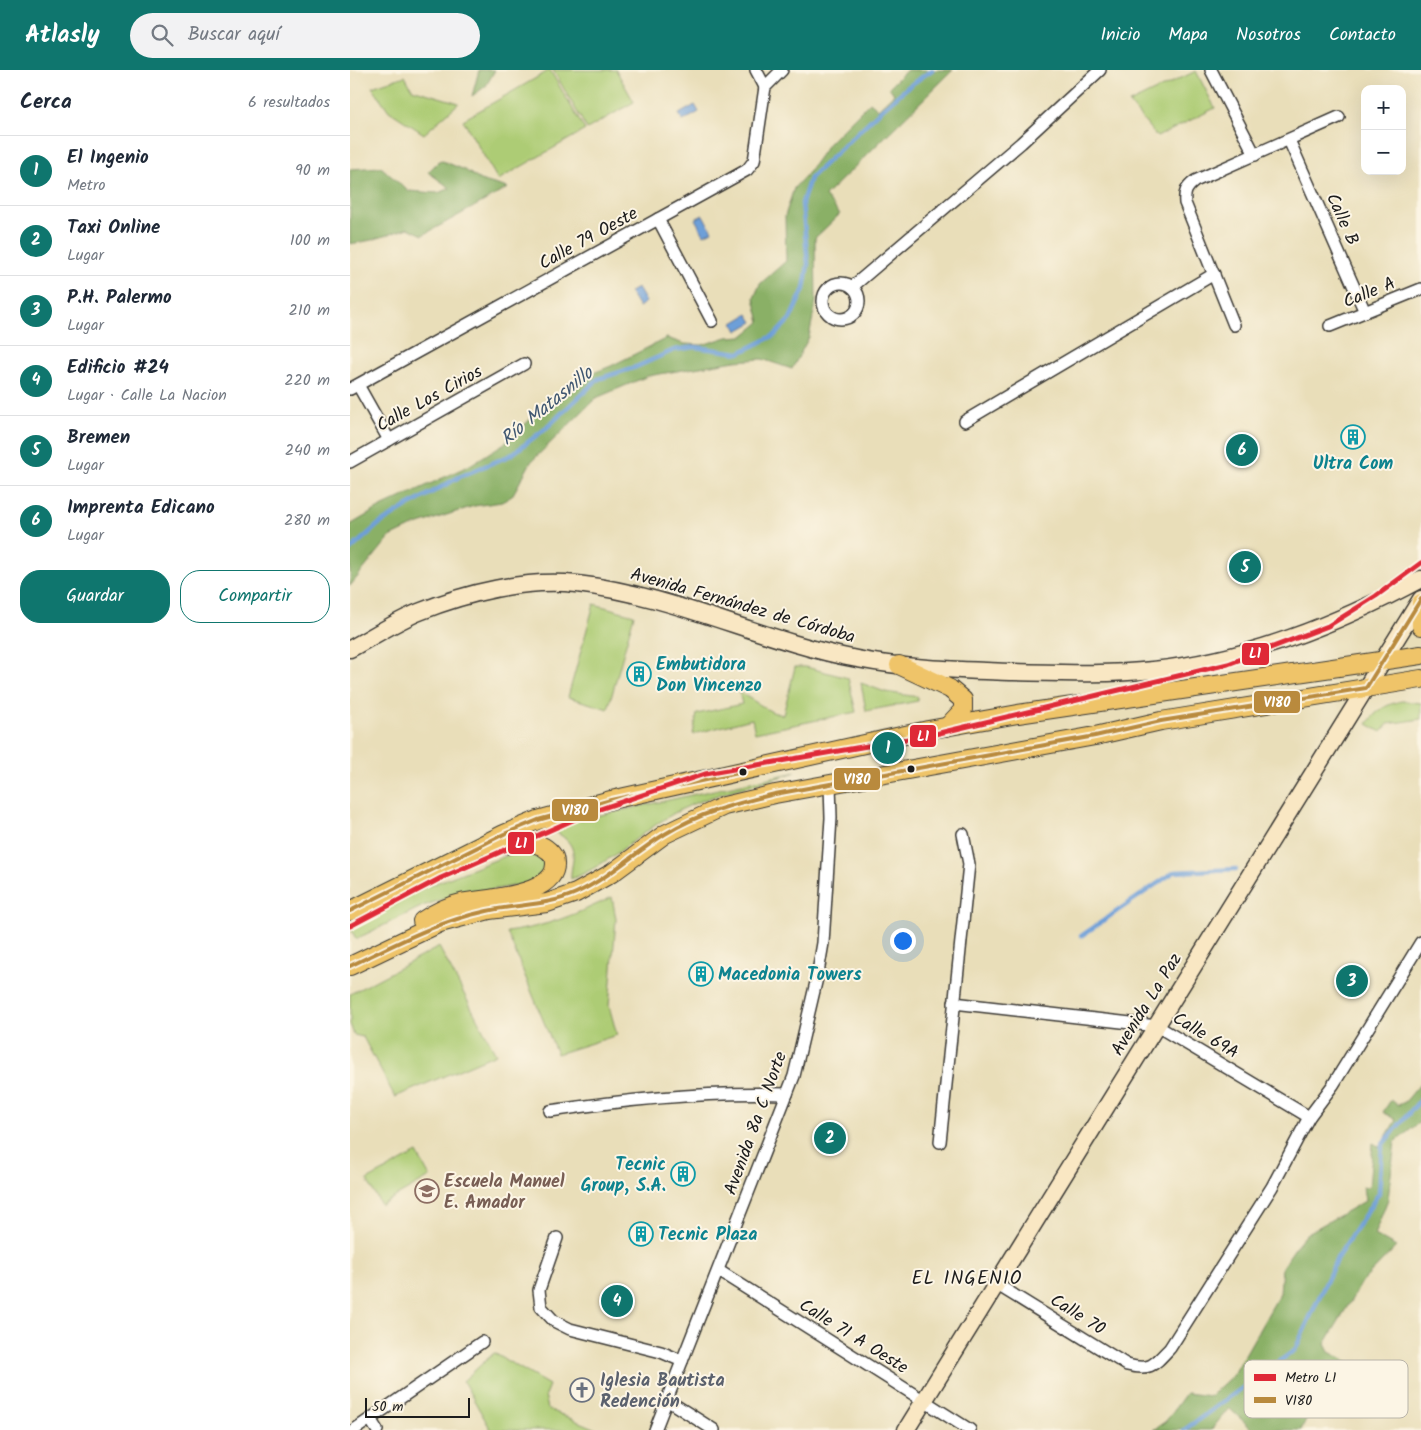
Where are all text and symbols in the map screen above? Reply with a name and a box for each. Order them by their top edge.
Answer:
search box [130,13,480,58]
text: Atlasly [25,16,100,55]
text: Buscar aquí [188,20,280,50]
icon: search [148,21,176,49]
text: Inicio [1100,21,1140,50]
text: Mapa [1168,21,1208,50]
text: Nosotros [1236,21,1301,50]
text: Contacto [1329,21,1396,50]
map controls [1361,85,1406,175]
button: + [1361,85,1406,130]
text: Cerca [20,86,72,119]
text: 6 resultados [248,90,330,115]
button: − [1361,130,1406,175]
text: El Ingenio [67,143,149,173]
text: 1 [34,158,38,183]
text: 90 m [295,158,330,183]
text: Metro [67,173,106,198]
street label: Calle B [1317,189,1366,251]
street label: Calle 79 Oeste [534,200,644,279]
text: Taxi Online [67,213,160,243]
text: 2 [31,228,41,253]
text: 100 m [290,228,330,253]
text: Lugar [67,243,104,268]
street label: Calle A [1339,270,1400,317]
text: P.H. Palermo [67,283,172,313]
text: 3 [32,298,40,323]
text: 210 m [289,298,330,323]
text: Lugar [67,313,104,338]
text: Edificio #24 [67,353,169,383]
street label: Calle Los Cirios [371,358,488,440]
water label: Río Matasnillo [494,359,602,454]
text: 4 [32,368,40,393]
text: 220 m [284,368,330,393]
text: Lugar · Calle La Nacion [67,383,227,408]
text: Bremen [67,423,130,453]
building icon: Ultra Com [1340,424,1366,450]
pin: 6 [1226,431,1258,469]
text: 5 [32,438,40,463]
text: 240 m [285,438,330,463]
place label: Ultra Com [1313,450,1393,479]
text: Lugar [67,453,104,478]
text: Imprenta Edicano [67,493,215,523]
text: 6 [32,508,40,533]
text: 280 m [284,508,330,533]
text: Lugar [67,523,104,548]
pin: 5 [1229,548,1261,586]
street label: Avenida Fernández de Córdoba [627,560,858,652]
button: Guardar [20,570,170,623]
button: Compartir [180,570,330,623]
line badge: L1 [1241,642,1270,666]
text: L1 [1249,643,1262,665]
place label: Embutidora Don Vincenzo [656,651,762,701]
building icon: Embutidora Don Vincenzo [626,661,652,687]
line badge: V180 [1253,690,1301,714]
text: V180 [1263,692,1291,714]
line badge: L1 [909,724,937,748]
text: L1 [917,726,930,748]
pin: 1 [872,729,904,767]
unlabelled marker [906,764,916,774]
unlabelled marker [738,767,748,777]
line badge: V180 [833,767,881,791]
text: V180 [843,769,871,791]
line badge: V180 [551,798,599,822]
text: V180 [561,800,589,822]
line badge: L1 [507,831,535,855]
text: L1 [515,833,528,855]
your location [890,928,916,954]
street label: Avenida La Paz [1104,948,1191,1062]
building icon: Macedonia Towers [688,961,714,987]
place label: Macedonia Towers [718,961,862,990]
pin: 3 [1336,962,1368,1000]
street label: Calle 69A [1166,1005,1244,1068]
street label: Avenida 8a C Norte [717,1048,796,1199]
pin: 2 [814,1119,846,1157]
place label: Tecnic Group, S.A. [581,1151,666,1201]
building icon: Tecnic Group, S.A. [670,1161,696,1187]
place label: Escuela Manuel E. Amador [444,1168,565,1218]
school or university icon: Escuela Manuel E. Amador [414,1178,440,1204]
building icon: Tecnic Plaza [628,1221,654,1247]
place label: Tecnic Plaza [658,1221,757,1250]
district label: EL INGENIO [912,1264,1023,1294]
pin: 4 [601,1282,633,1320]
street label: Calle 70 [1044,1287,1111,1344]
street label: Calle 71 A Oeste [793,1292,914,1383]
legend [1244,1360,1408,1418]
place label: Iglesia Bautista Redención [600,1367,725,1417]
text: Metro L1 [1285,1367,1336,1389]
church icon: Iglesia Bautista Redención [569,1377,595,1403]
text: V180 [1285,1390,1312,1412]
scale bar [365,1395,470,1418]
text: 50 m [372,1396,403,1418]

